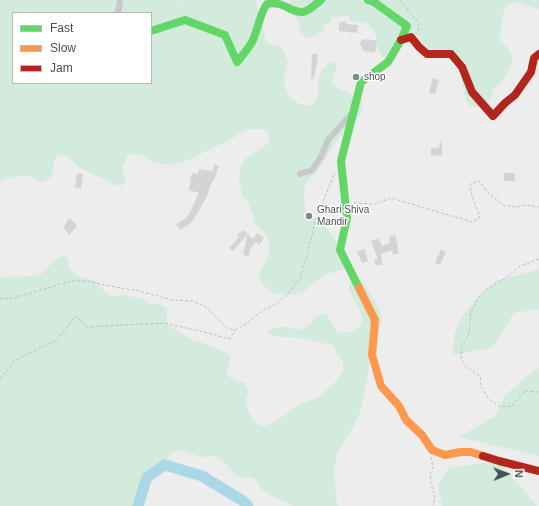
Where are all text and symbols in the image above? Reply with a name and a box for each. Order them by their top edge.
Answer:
legend [12,12,152,84]
text: Fast [50,21,73,35]
text: Slow [50,41,76,55]
text: Jam [50,61,73,75]
place label: shop [364,71,386,83]
marker: shop [351,72,361,82]
place label: Ghari Shiva Mandir [317,204,369,228]
marker: Ghari Shiva Mandir [304,211,314,221]
north arrow [487,454,527,494]
text: N [513,470,525,478]

